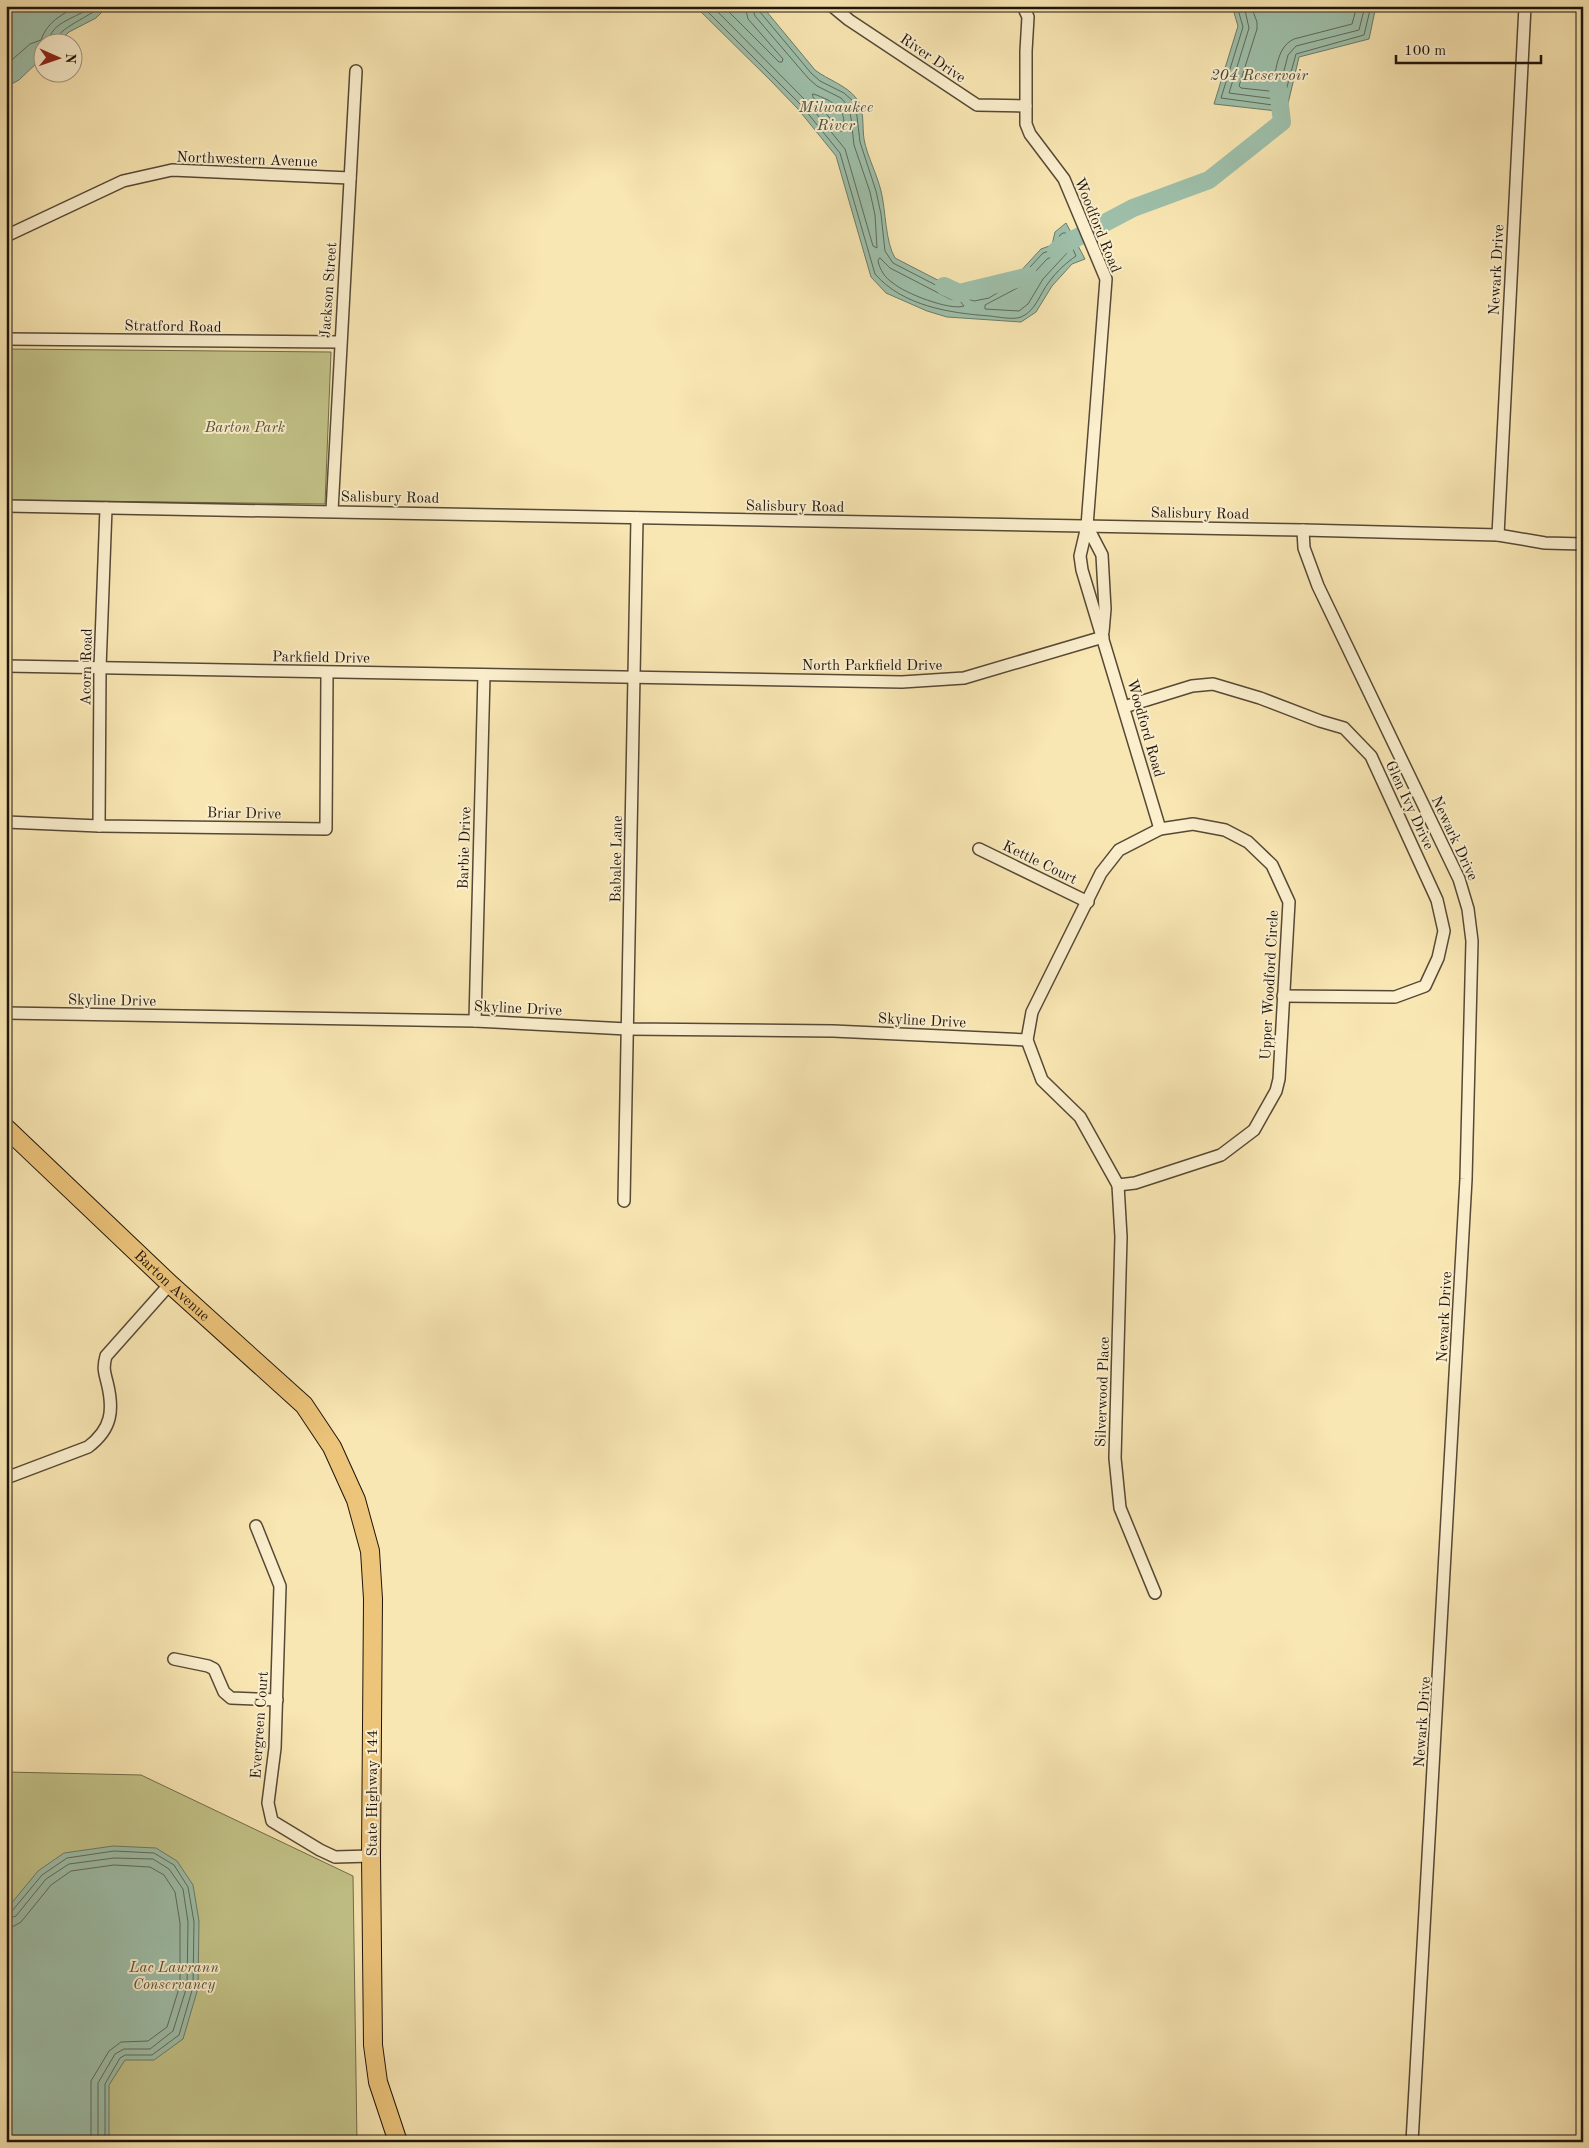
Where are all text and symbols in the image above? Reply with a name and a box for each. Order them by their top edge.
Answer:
north arrow [32,32,82,82]
street label: River Drive [897,32,968,87]
scale bar [1396,32,1542,64]
text: 100 m [1404,44,1446,59]
text: N [63,53,77,64]
water label: 204 Reservoir [1210,68,1309,84]
water label: Milwaukee River [798,100,874,134]
street label: Northwestern Avenue [176,151,318,170]
street label: Woodford Road [1071,176,1123,275]
street label: Newark Drive [1488,224,1507,316]
street label: Jackson Street [319,242,340,338]
street label: Stratford Road [124,319,222,336]
park label: Barton Park [204,421,285,436]
street label: Salisbury Road [340,490,440,507]
street label: Salisbury Road [745,499,845,516]
street label: Salisbury Road [1150,506,1250,523]
street label: Acorn Road [79,628,96,706]
street label: Parkfield Drive [272,650,370,667]
street label: North Parkfield Drive [802,659,942,674]
street label: Woodford Road [1123,678,1166,779]
street label: Glen Ivy Drive [1382,759,1436,852]
street label: Newark Drive [1428,794,1480,883]
street label: Briar Drive [207,806,281,823]
street label: Barbie Drive [457,806,474,890]
street label: Babalee Lane [609,815,626,903]
street label: Kettle Court [1000,839,1079,888]
street label: Upper Woodford Circle [1259,910,1282,1060]
street label: Skyline Drive [68,993,156,1010]
street label: Skyline Drive [473,1000,563,1019]
street label: Skyline Drive [877,1012,967,1031]
street label: Barton Avenue [131,1248,212,1325]
street label: Newark Drive [1436,1271,1455,1363]
street label: Silverwood Place [1094,1336,1113,1448]
street label: Evergreen Court [249,1671,272,1779]
street label: Newark Drive [1413,1676,1434,1768]
street label: State Highway 144 [366,1729,381,1857]
park label: Lac Lawrann Conservancy [128,1961,219,1993]

